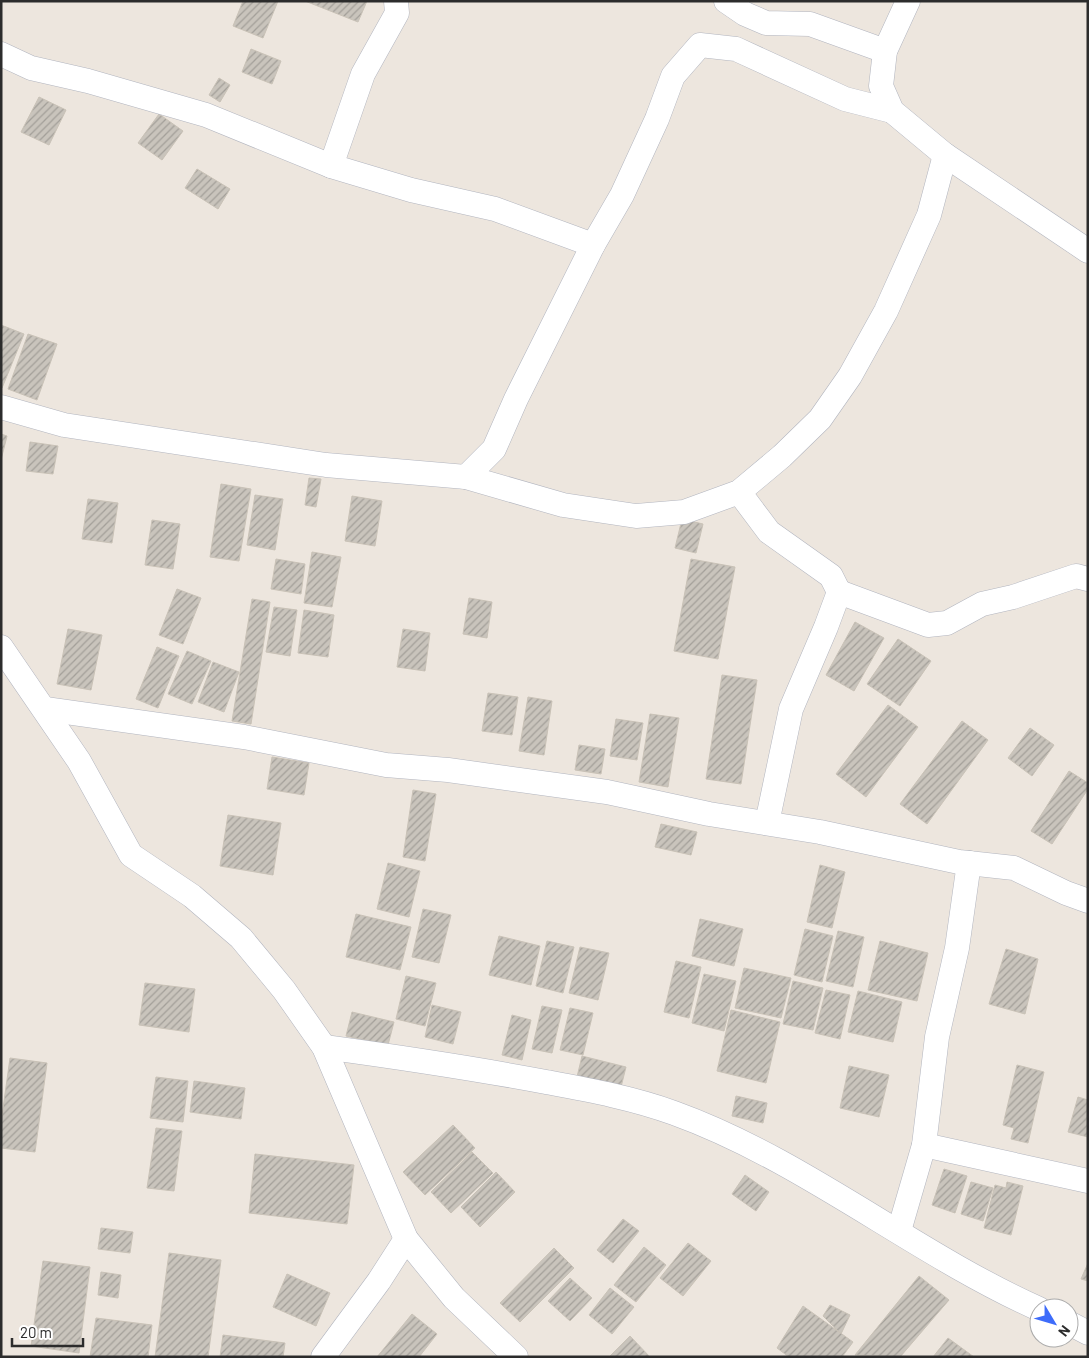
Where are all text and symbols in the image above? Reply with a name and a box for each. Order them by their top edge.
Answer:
north arrow [1029,1298,1079,1348]
scale bar [12,1316,84,1348]
text: N [1055,1322,1074,1340]
text: 20 m [20,1323,52,1341]

